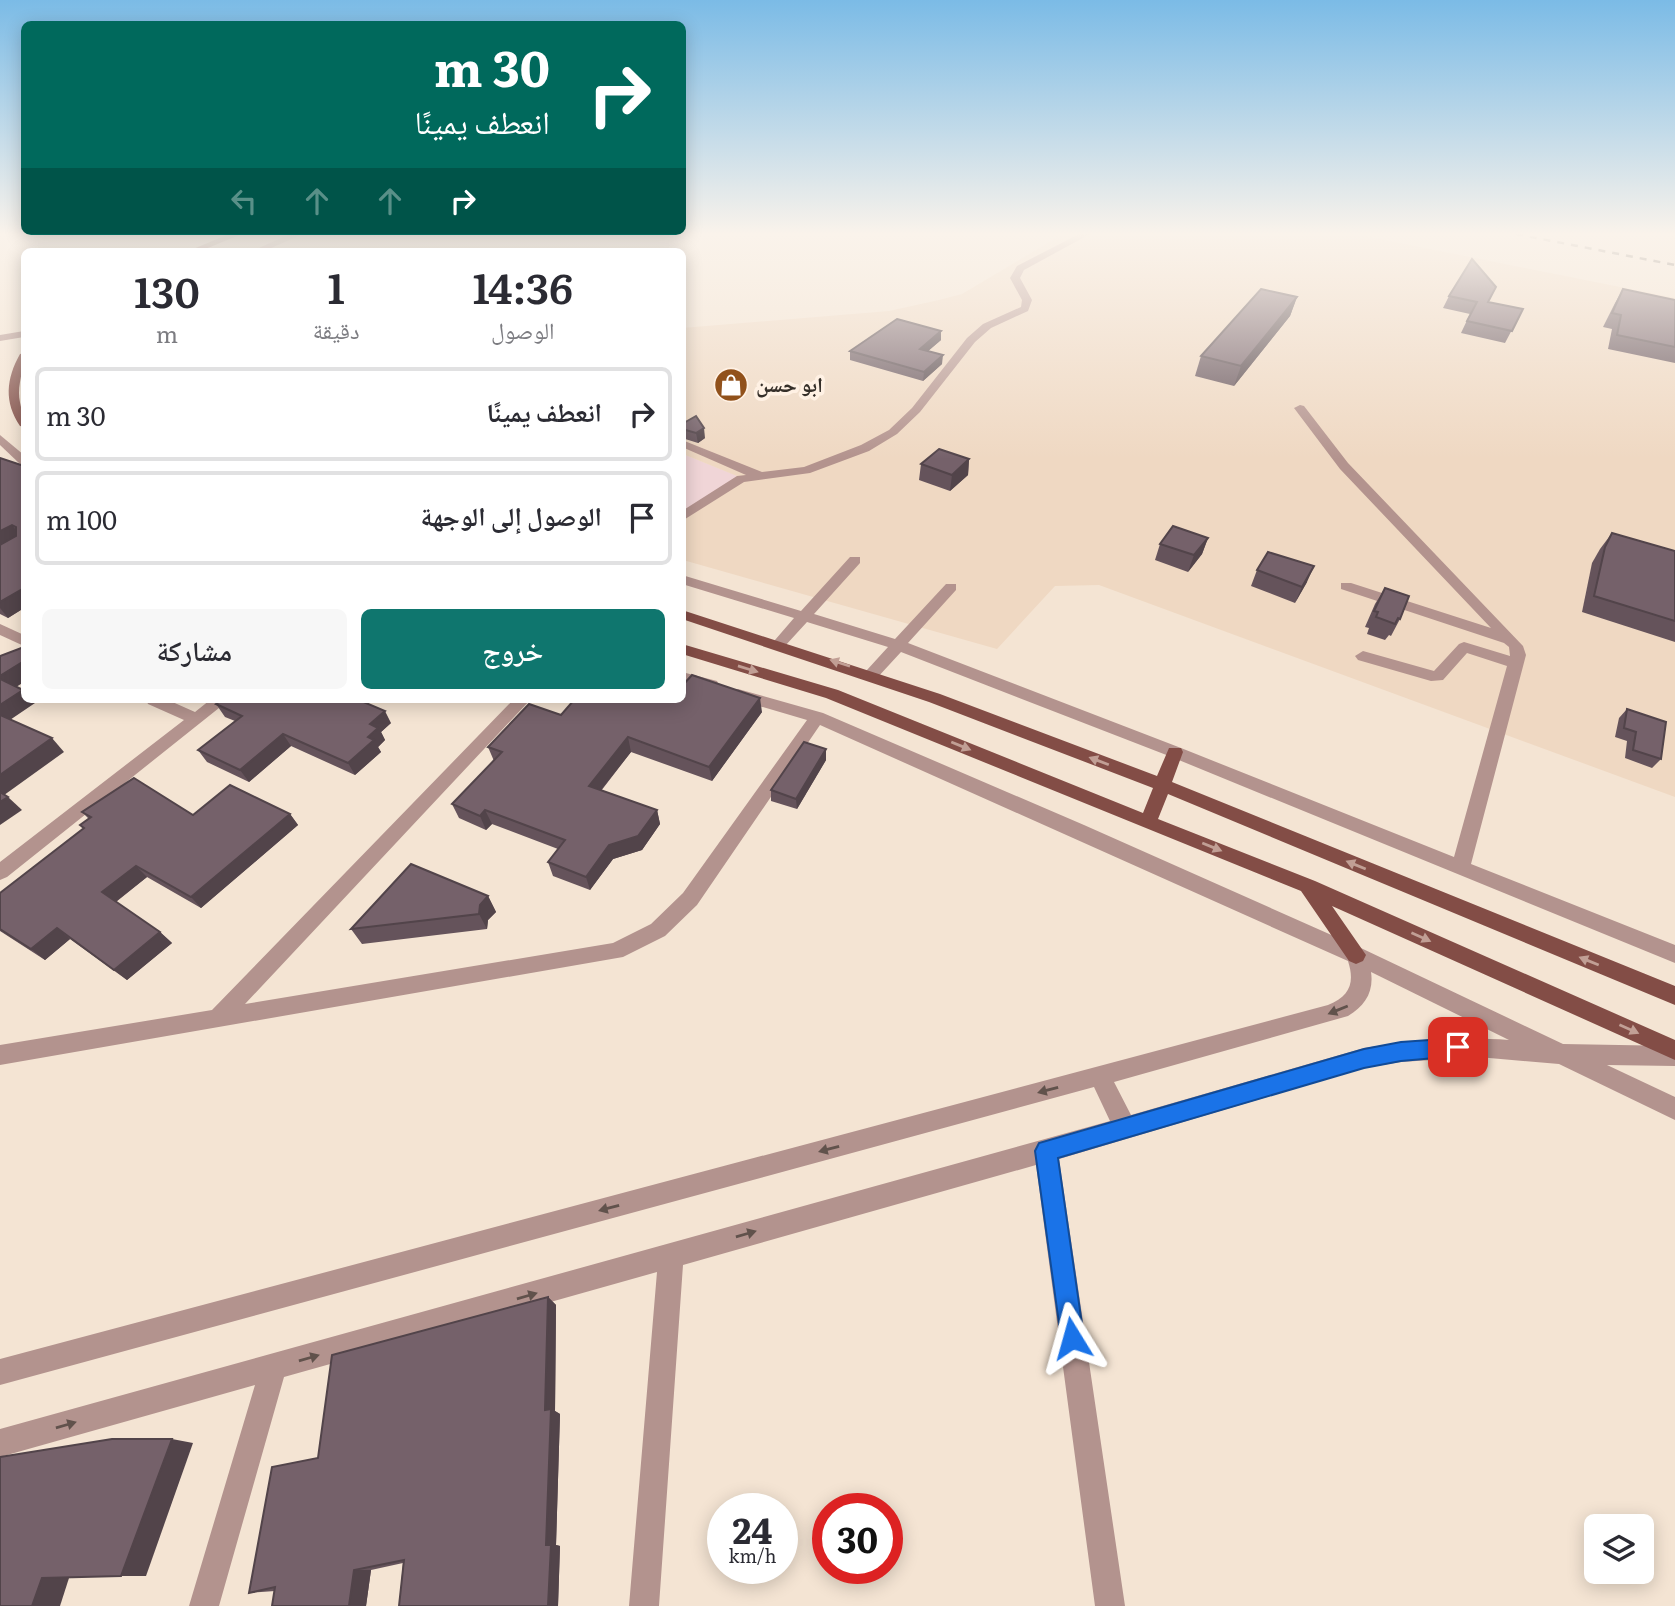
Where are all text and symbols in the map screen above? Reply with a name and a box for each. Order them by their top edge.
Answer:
text: 30 m [434,29,550,102]
icon: right [574,49,665,140]
text: انعطف يمينًا [415,96,550,144]
icon: left [225,182,263,220]
icon: ahead [298,182,336,220]
icon: ahead [371,182,409,220]
icon: right [444,182,482,220]
text: 1 [327,255,345,317]
text: 14:36 [472,255,573,317]
text: 130 [134,259,200,321]
text: دقيقة [313,312,359,346]
text: الوصول [491,312,555,346]
text: m [156,316,178,350]
shop icon: ابو حسن [712,366,750,404]
place label: ابو حسن [756,367,823,398]
text: انعطف يمينًا [487,391,602,430]
text: 30 m [46,395,106,434]
icon: right [623,395,661,433]
text: الوصول إلى الوجهة [421,495,602,534]
text: 100 m [46,499,117,538]
icon: arrive [623,499,661,537]
button: مشاركة [42,609,347,689]
button: خروج [361,609,665,689]
one-way arrow [830,658,851,668]
one-way arrow [738,664,759,674]
one-way arrow [951,741,972,752]
one-way arrow [1088,756,1109,767]
one-way arrow [1201,842,1222,853]
one-way arrow [1346,859,1366,871]
one-way arrow [1411,931,1431,943]
one-way arrow [1579,955,1600,966]
one-way arrow [1328,1005,1349,1016]
pin [1428,1017,1488,1077]
one-way arrow [1618,1024,1639,1035]
icon: arrive [1439,1028,1477,1066]
one-way arrow [1037,1085,1059,1096]
one-way arrow [817,1144,839,1155]
one-way arrow [598,1203,620,1214]
one-way arrow [736,1228,758,1239]
one-way arrow [517,1290,538,1300]
position arrow [1035,1301,1109,1375]
one-way arrow [298,1352,319,1362]
one-way arrow [55,1419,77,1430]
speed limit sign: 30 [812,1493,903,1584]
text: 24 [733,1503,772,1555]
map controls [1584,1514,1654,1584]
button: layers [1584,1514,1654,1584]
text: km/h [729,1542,776,1569]

